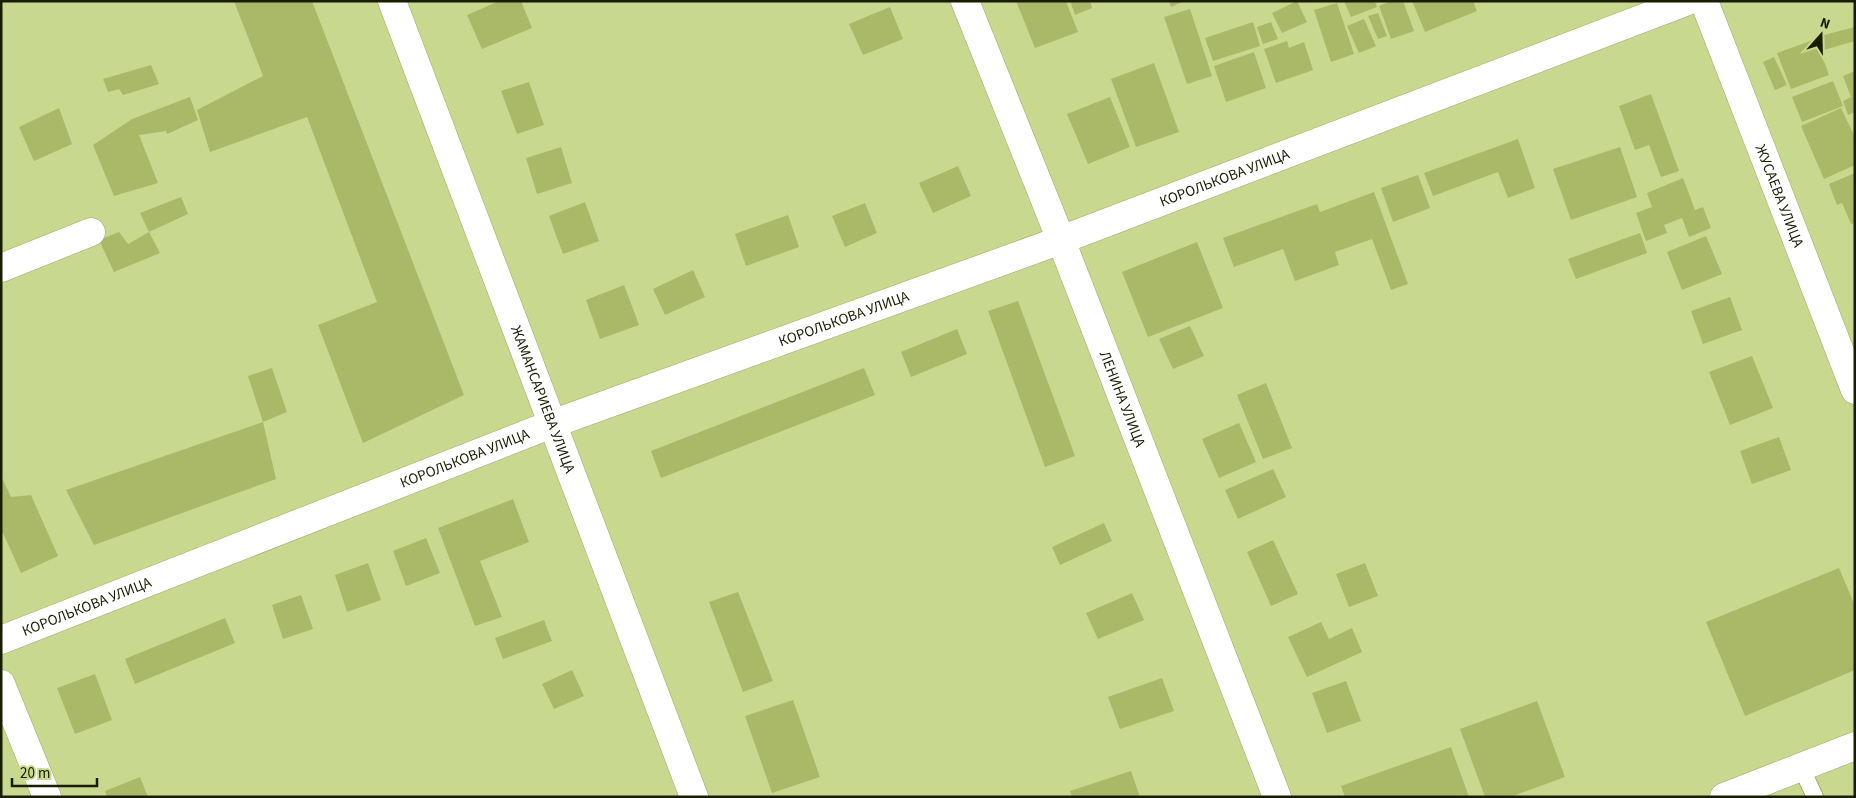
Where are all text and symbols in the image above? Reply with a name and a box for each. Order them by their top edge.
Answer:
north arrow [1796,10,1846,60]
text: N [1817,13,1833,35]
street label: ЖУСАЕВА УЛИЦА [1750,141,1809,251]
street label: КОРОЛЬКОВА УЛИЦА [1157,143,1293,212]
street label: КОРОЛЬКОВА УЛИЦА [776,285,913,352]
street label: ЖАМАНСАРИЕВА УЛИЦА [506,322,581,477]
street label: ЛЕНИНА УЛИЦА [1094,348,1151,451]
street label: КОРОЛЬКОВА УЛИЦА [397,423,533,493]
street label: КОРОЛЬКОВА УЛИЦА [19,571,155,641]
scale bar [12,756,98,788]
text: 20 m [20,763,50,784]

